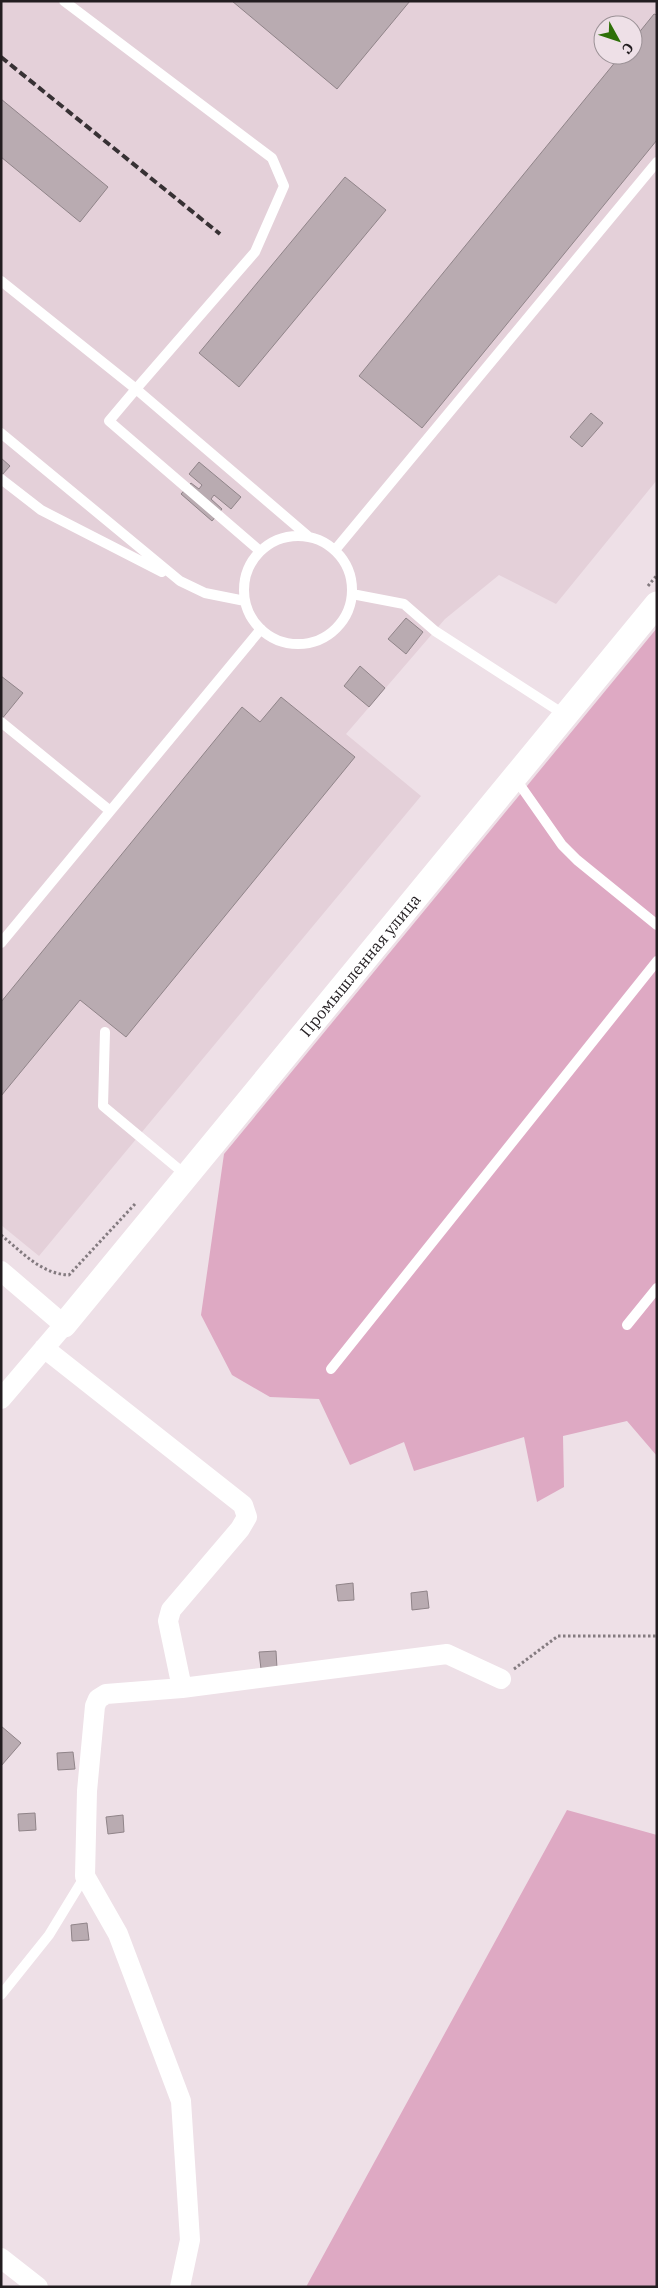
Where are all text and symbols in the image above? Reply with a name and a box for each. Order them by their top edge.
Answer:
north arrow [593,15,643,65]
text: С [618,39,638,58]
street label: Промышленная улица [295,889,425,1041]

